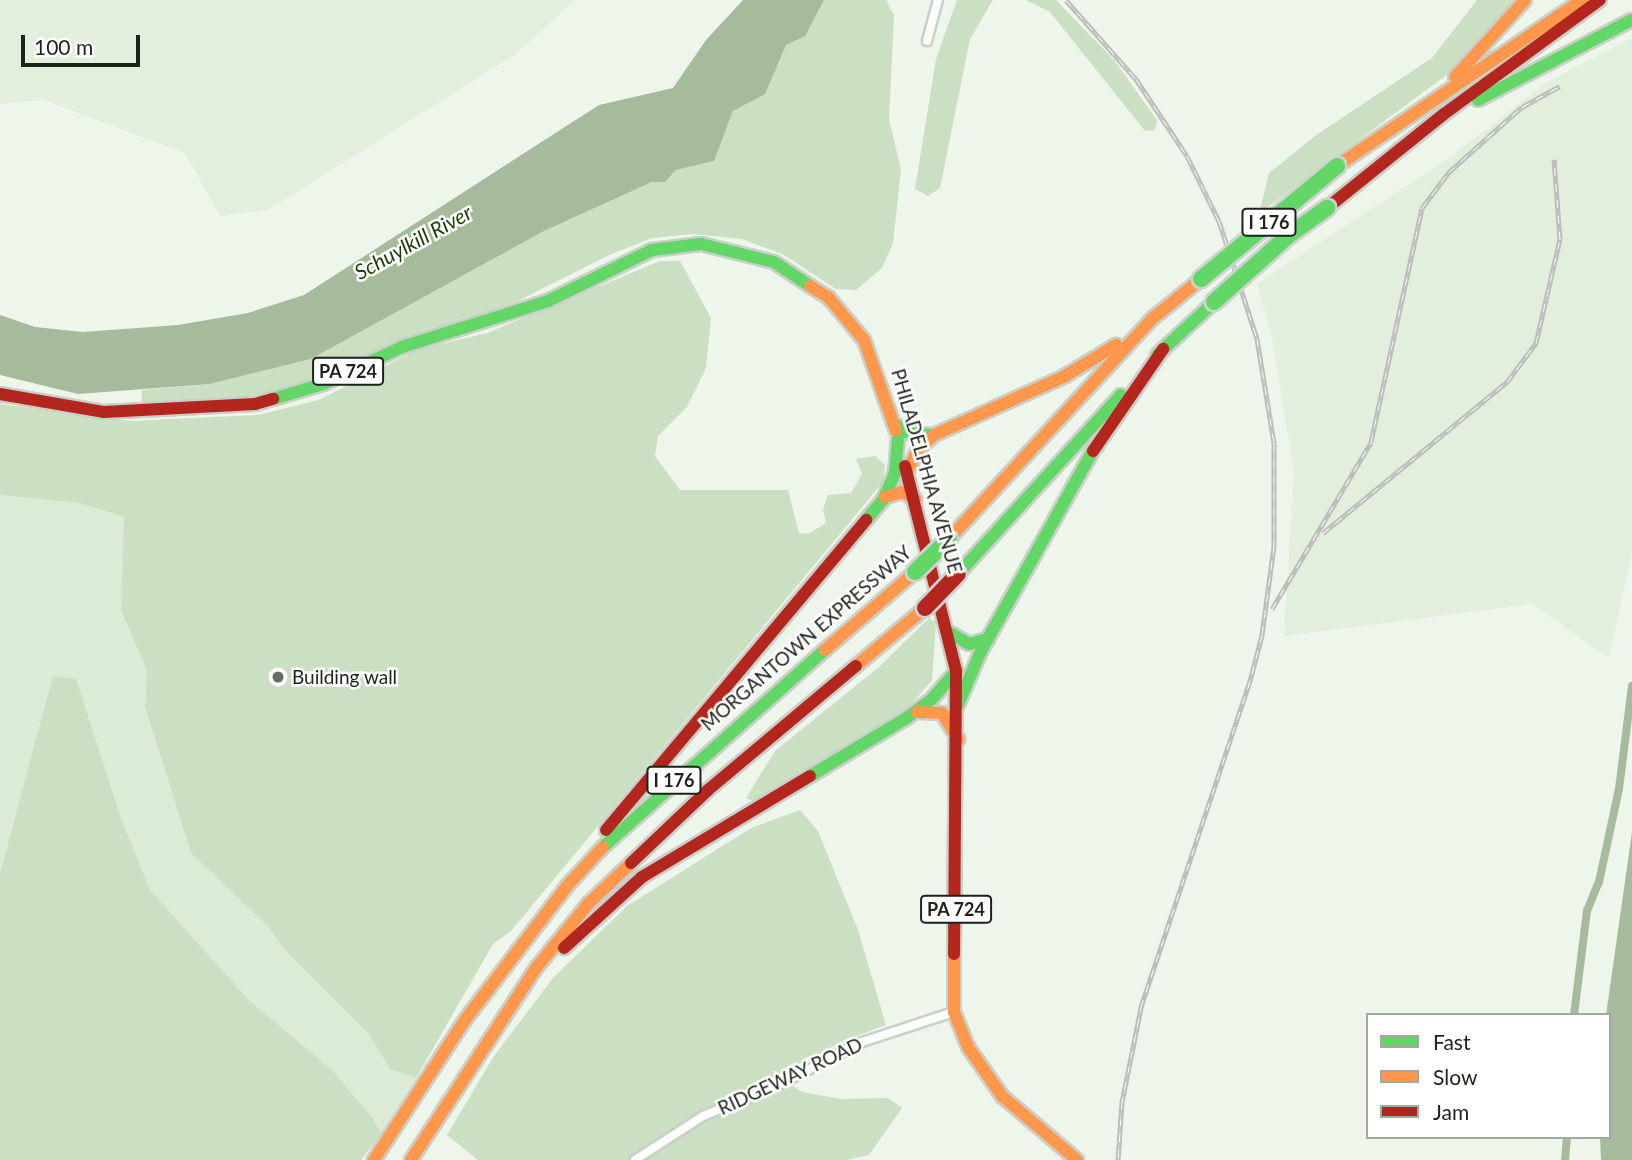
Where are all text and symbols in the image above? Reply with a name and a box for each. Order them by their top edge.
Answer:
scale bar [24,21,144,65]
text: 100 m [34,34,93,59]
water label: Schuylkill River [350,199,476,285]
road number: I 176 [1241,208,1297,236]
road number: PA 724 [311,356,385,386]
street label: PHILADELPHIA AVENUE [887,365,967,577]
street label: MORGANTOWN EXPRESSWAY [696,541,916,735]
place label: Building wall [292,666,397,688]
marker: Building wall [270,669,286,685]
road number: I 176 [646,766,702,794]
road number: PA 724 [919,894,993,924]
legend [1366,1013,1611,1139]
text: Fast [1433,1029,1470,1054]
street label: RIDGEWAY ROAD [714,1032,866,1120]
text: Slow [1433,1064,1477,1089]
text: Jam [1433,1099,1469,1124]

